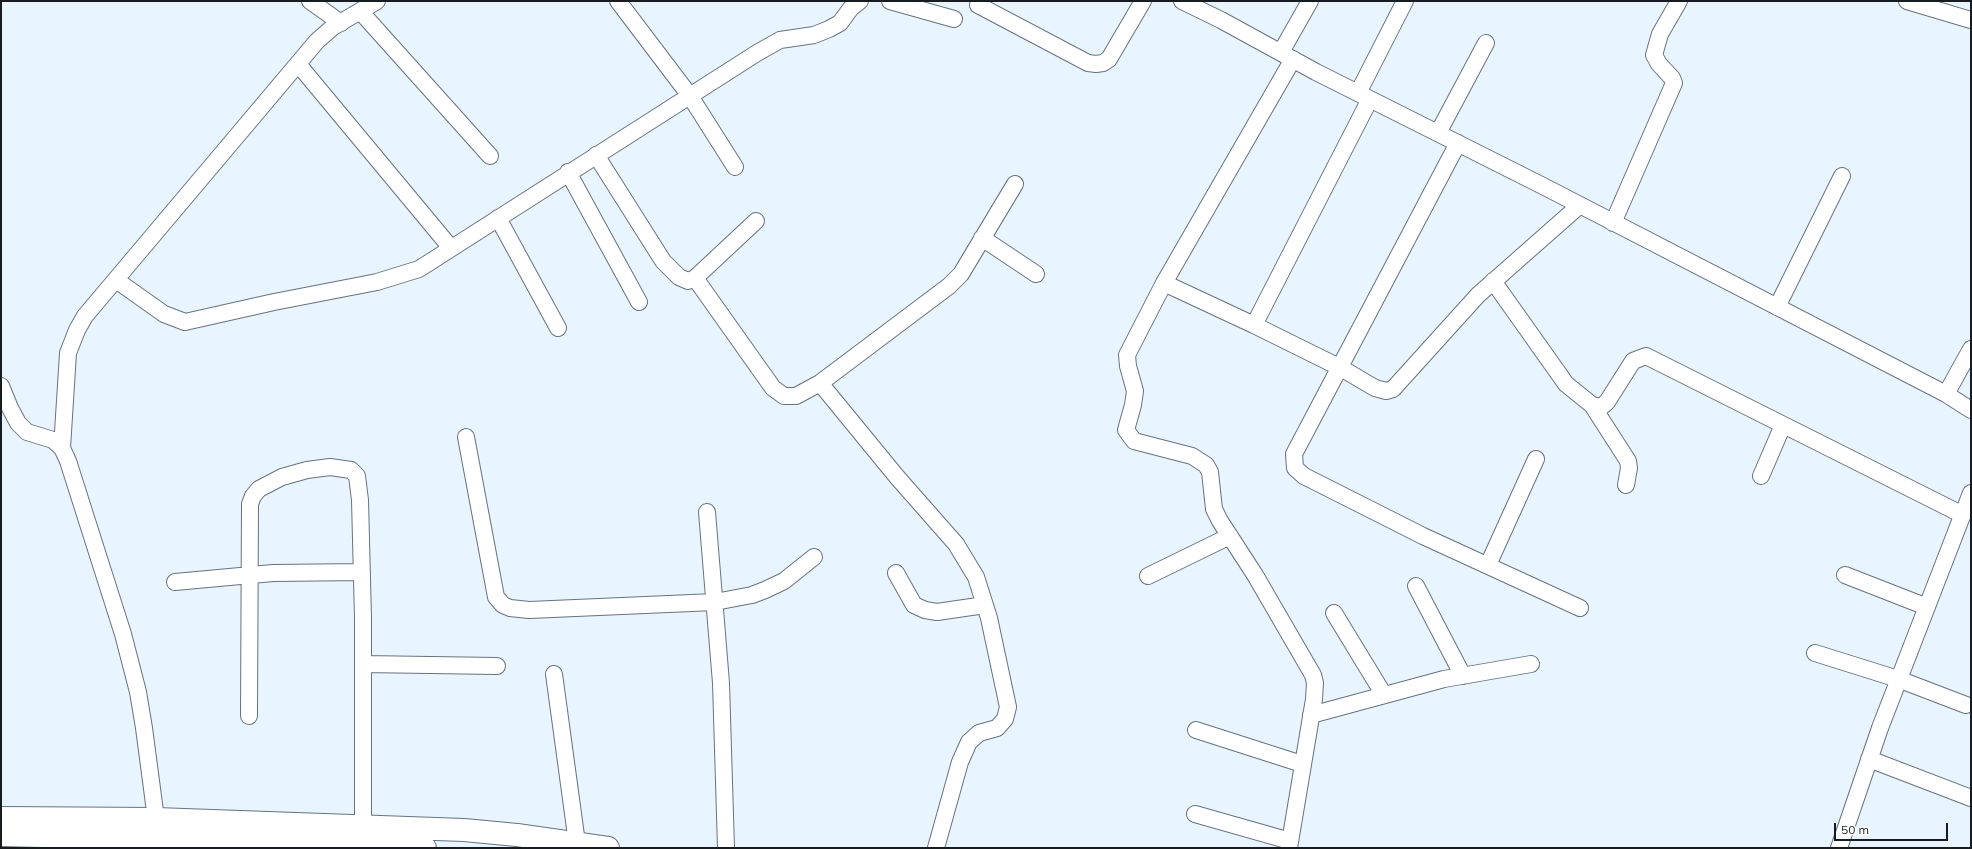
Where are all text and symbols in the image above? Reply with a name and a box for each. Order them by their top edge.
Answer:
scale bar [1836,815,1950,841]
text: 50 m [1841,822,1869,837]

